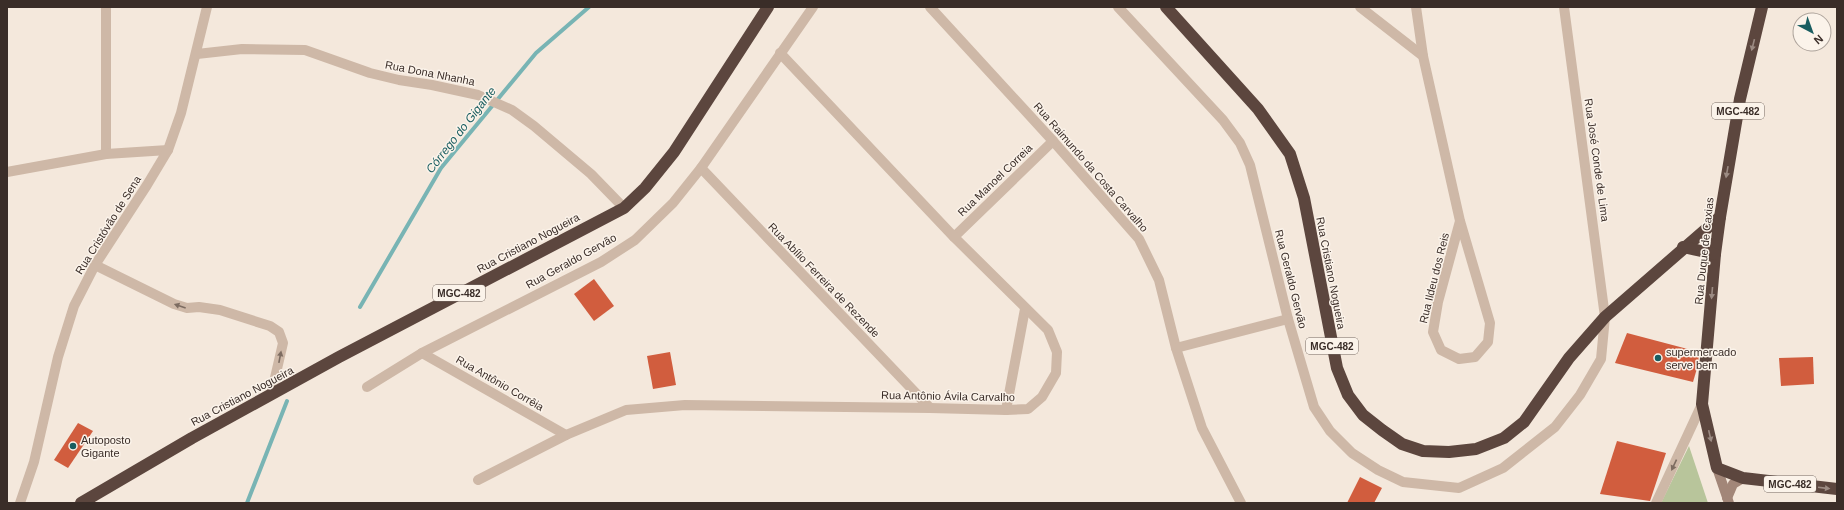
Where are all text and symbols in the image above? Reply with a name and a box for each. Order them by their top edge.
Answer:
north arrow [1792,12,1832,52]
text: N [1812,32,1825,47]
one-way arrow [1749,39,1755,51]
street label: Rua Dona Nhanha [384,58,477,88]
water label: Córrego do Gigante [423,84,499,176]
street label: Rua José Conde de Lima [1582,98,1612,223]
street label: Rua Raimundo da Costa Carvalho [1032,100,1150,234]
road number: MGC-482 [1712,103,1764,119]
street label: Rua Manoel Correia [955,141,1035,219]
one-way arrow [1724,166,1730,178]
street label: Rua Cristóvão de Sena [73,173,144,276]
street label: Rua Duque de Caxias [1692,196,1716,305]
street label: Rua Cristiano Nogueira [475,210,582,275]
street label: Rua Cristiano Nogueira [1314,216,1348,331]
street label: Rua Abílio Ferreira de Rezende [766,220,882,340]
street label: Rua Geraldo Gervão [1273,228,1309,330]
street label: Rua Geraldo Gervão [524,231,618,291]
street label: Rua Ildeu dos Reis [1417,231,1451,325]
road number: MGC-482 [433,285,485,301]
one-way arrow [1708,287,1715,299]
one-way arrow [174,303,186,309]
road number: MGC-482 [1306,338,1358,354]
place label: supermercado serve bem [1666,346,1736,371]
one-way arrow [277,351,283,363]
street label: Rua Antônio Corrêia [454,353,547,413]
marker: supermercado serve bem [1653,353,1663,363]
street label: Rua Cristiano Nogueira [189,363,296,428]
street label: Rua Antônio Ávila Carvalho [881,389,1015,403]
one-way arrow [1707,430,1713,442]
place label: Autoposto Gigante [81,434,131,459]
marker: Autoposto Gigante [68,441,78,451]
one-way arrow [1671,459,1677,470]
road number: MGC-482 [1764,476,1816,492]
one-way arrow [1818,484,1830,491]

